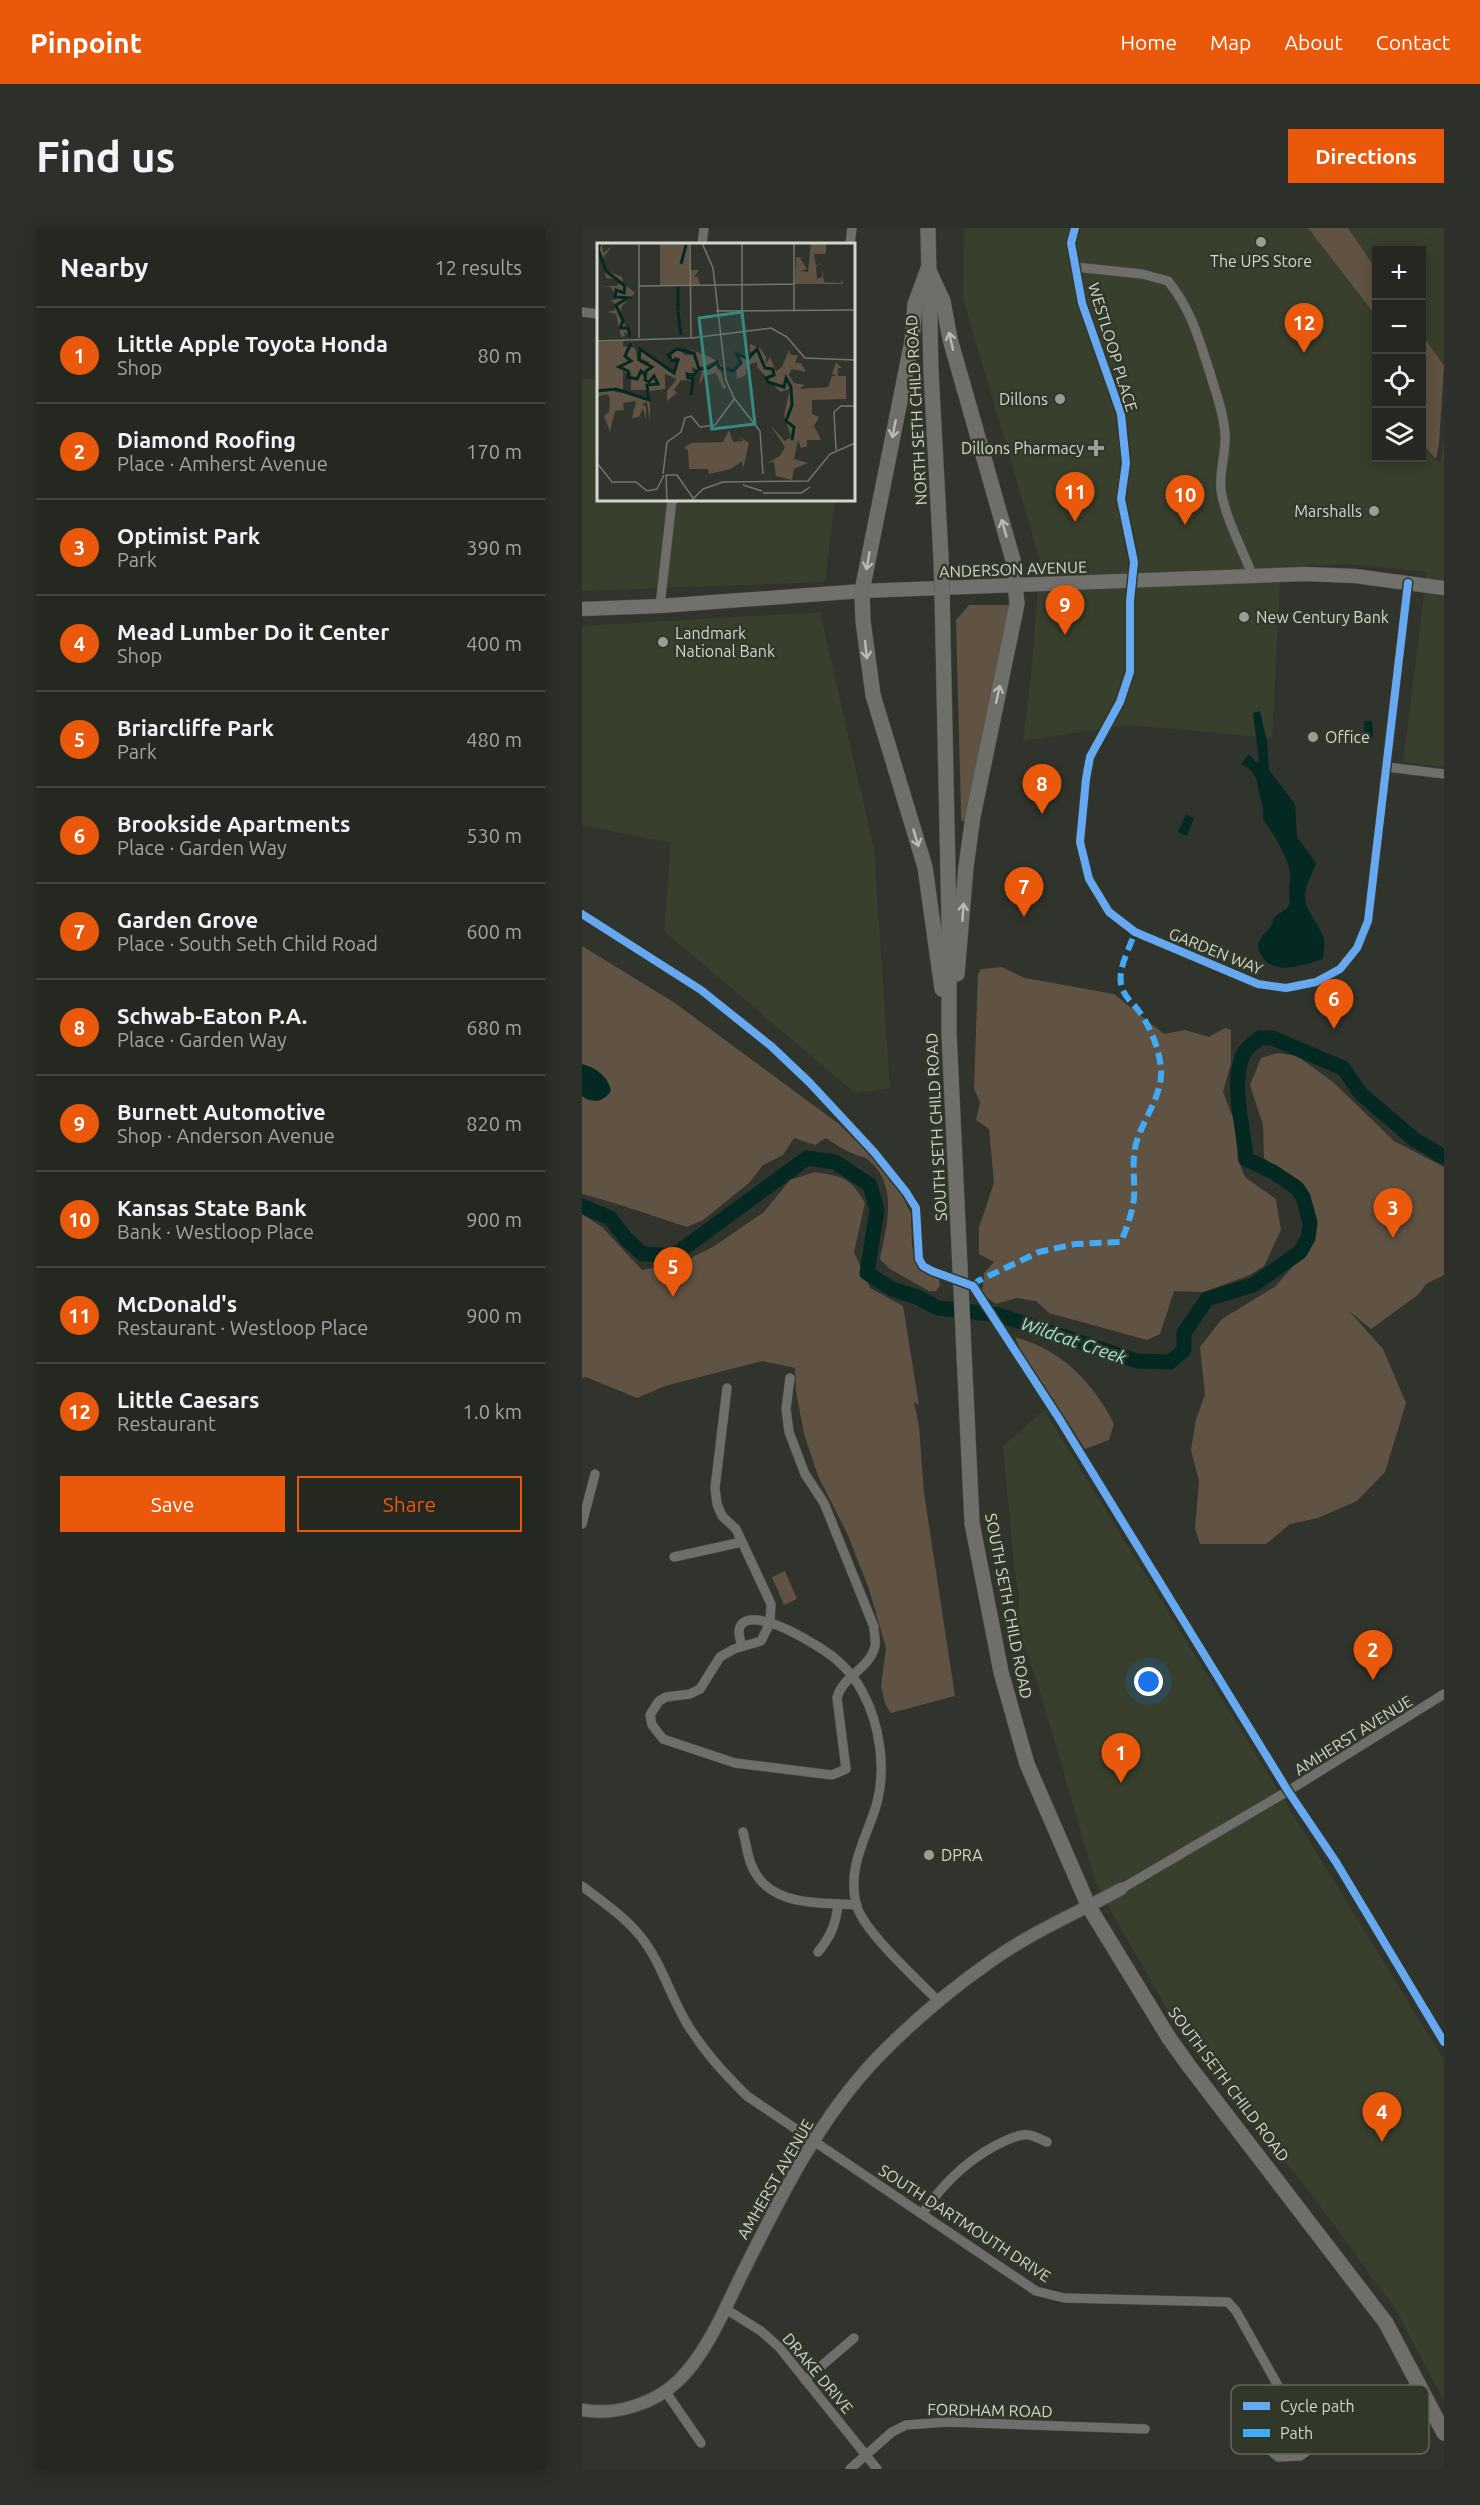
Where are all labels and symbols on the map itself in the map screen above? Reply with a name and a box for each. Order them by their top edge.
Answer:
marker: The UPS Store [1254,235,1268,249]
inset map [597,243,855,501]
place label: The UPS Store [1210,252,1312,270]
street label: WESTLOOP PLACE [1085,280,1141,414]
pin: 12 [1284,304,1324,353]
street label: NORTH SETH CHILD ROAD [902,314,930,506]
one-way arrow [944,332,956,351]
place label: Dillons [999,390,1048,408]
marker: Dillons [1053,392,1067,406]
one-way arrow [888,418,899,438]
place label: Dillons Pharmacy [961,439,1084,457]
marker: Dillons Pharmacy [1089,441,1103,455]
pin: 11 [1056,472,1094,522]
pin: 10 [1166,476,1204,525]
place label: Marshalls [1294,502,1362,520]
marker: Marshalls [1367,504,1381,518]
one-way arrow [998,519,1009,538]
one-way arrow [862,550,873,570]
street label: ANDERSON AVENUE [939,557,1087,581]
pin: 9 [1046,586,1084,635]
place label: New Century Bank [1256,608,1389,626]
marker: New Century Bank [1237,610,1251,624]
place label: Landmark National Bank [675,624,775,660]
marker: Landmark National Bank [656,635,670,649]
one-way arrow [861,639,872,659]
one-way arrow [993,684,1004,704]
place label: Office [1325,728,1370,746]
marker: Office [1306,730,1320,744]
pin: 8 [1022,764,1062,814]
one-way arrow [911,828,922,847]
pin: 7 [1004,868,1044,917]
one-way arrow [957,903,968,923]
street label: GARDEN WAY [1167,924,1266,978]
pin: 6 [1314,980,1353,1029]
street label: SOUTH SETH CHILD ROAD [922,1032,950,1222]
pin: 3 [1374,1188,1412,1238]
pin: 5 [654,1248,692,1297]
water label: Wildcat Creek [1019,1313,1130,1368]
street label: SOUTH SETH CHILD ROAD [982,1512,1036,1700]
pin: 2 [1354,1630,1392,1680]
your location [1134,1667,1163,1696]
street label: AMHERST AVENUE [1291,1691,1415,1779]
pin: 1 [1102,1734,1140,1783]
place label: DPRA [941,1846,983,1864]
marker: DPRA [922,1848,936,1862]
street label: SOUTH SETH CHILD ROAD [1165,2003,1293,2165]
pin: 4 [1362,2092,1402,2142]
street label: AMHERST AVENUE [733,2116,817,2242]
street label: SOUTH DARTMOUTH DRIVE [876,2161,1054,2285]
street label: DRAKE DRIVE [779,2329,857,2417]
legend [1231,2385,1429,2454]
text: Cycle path [1280,2397,1355,2415]
street label: FORDHAM ROAD [927,2400,1053,2420]
text: Path [1280,2424,1313,2442]

